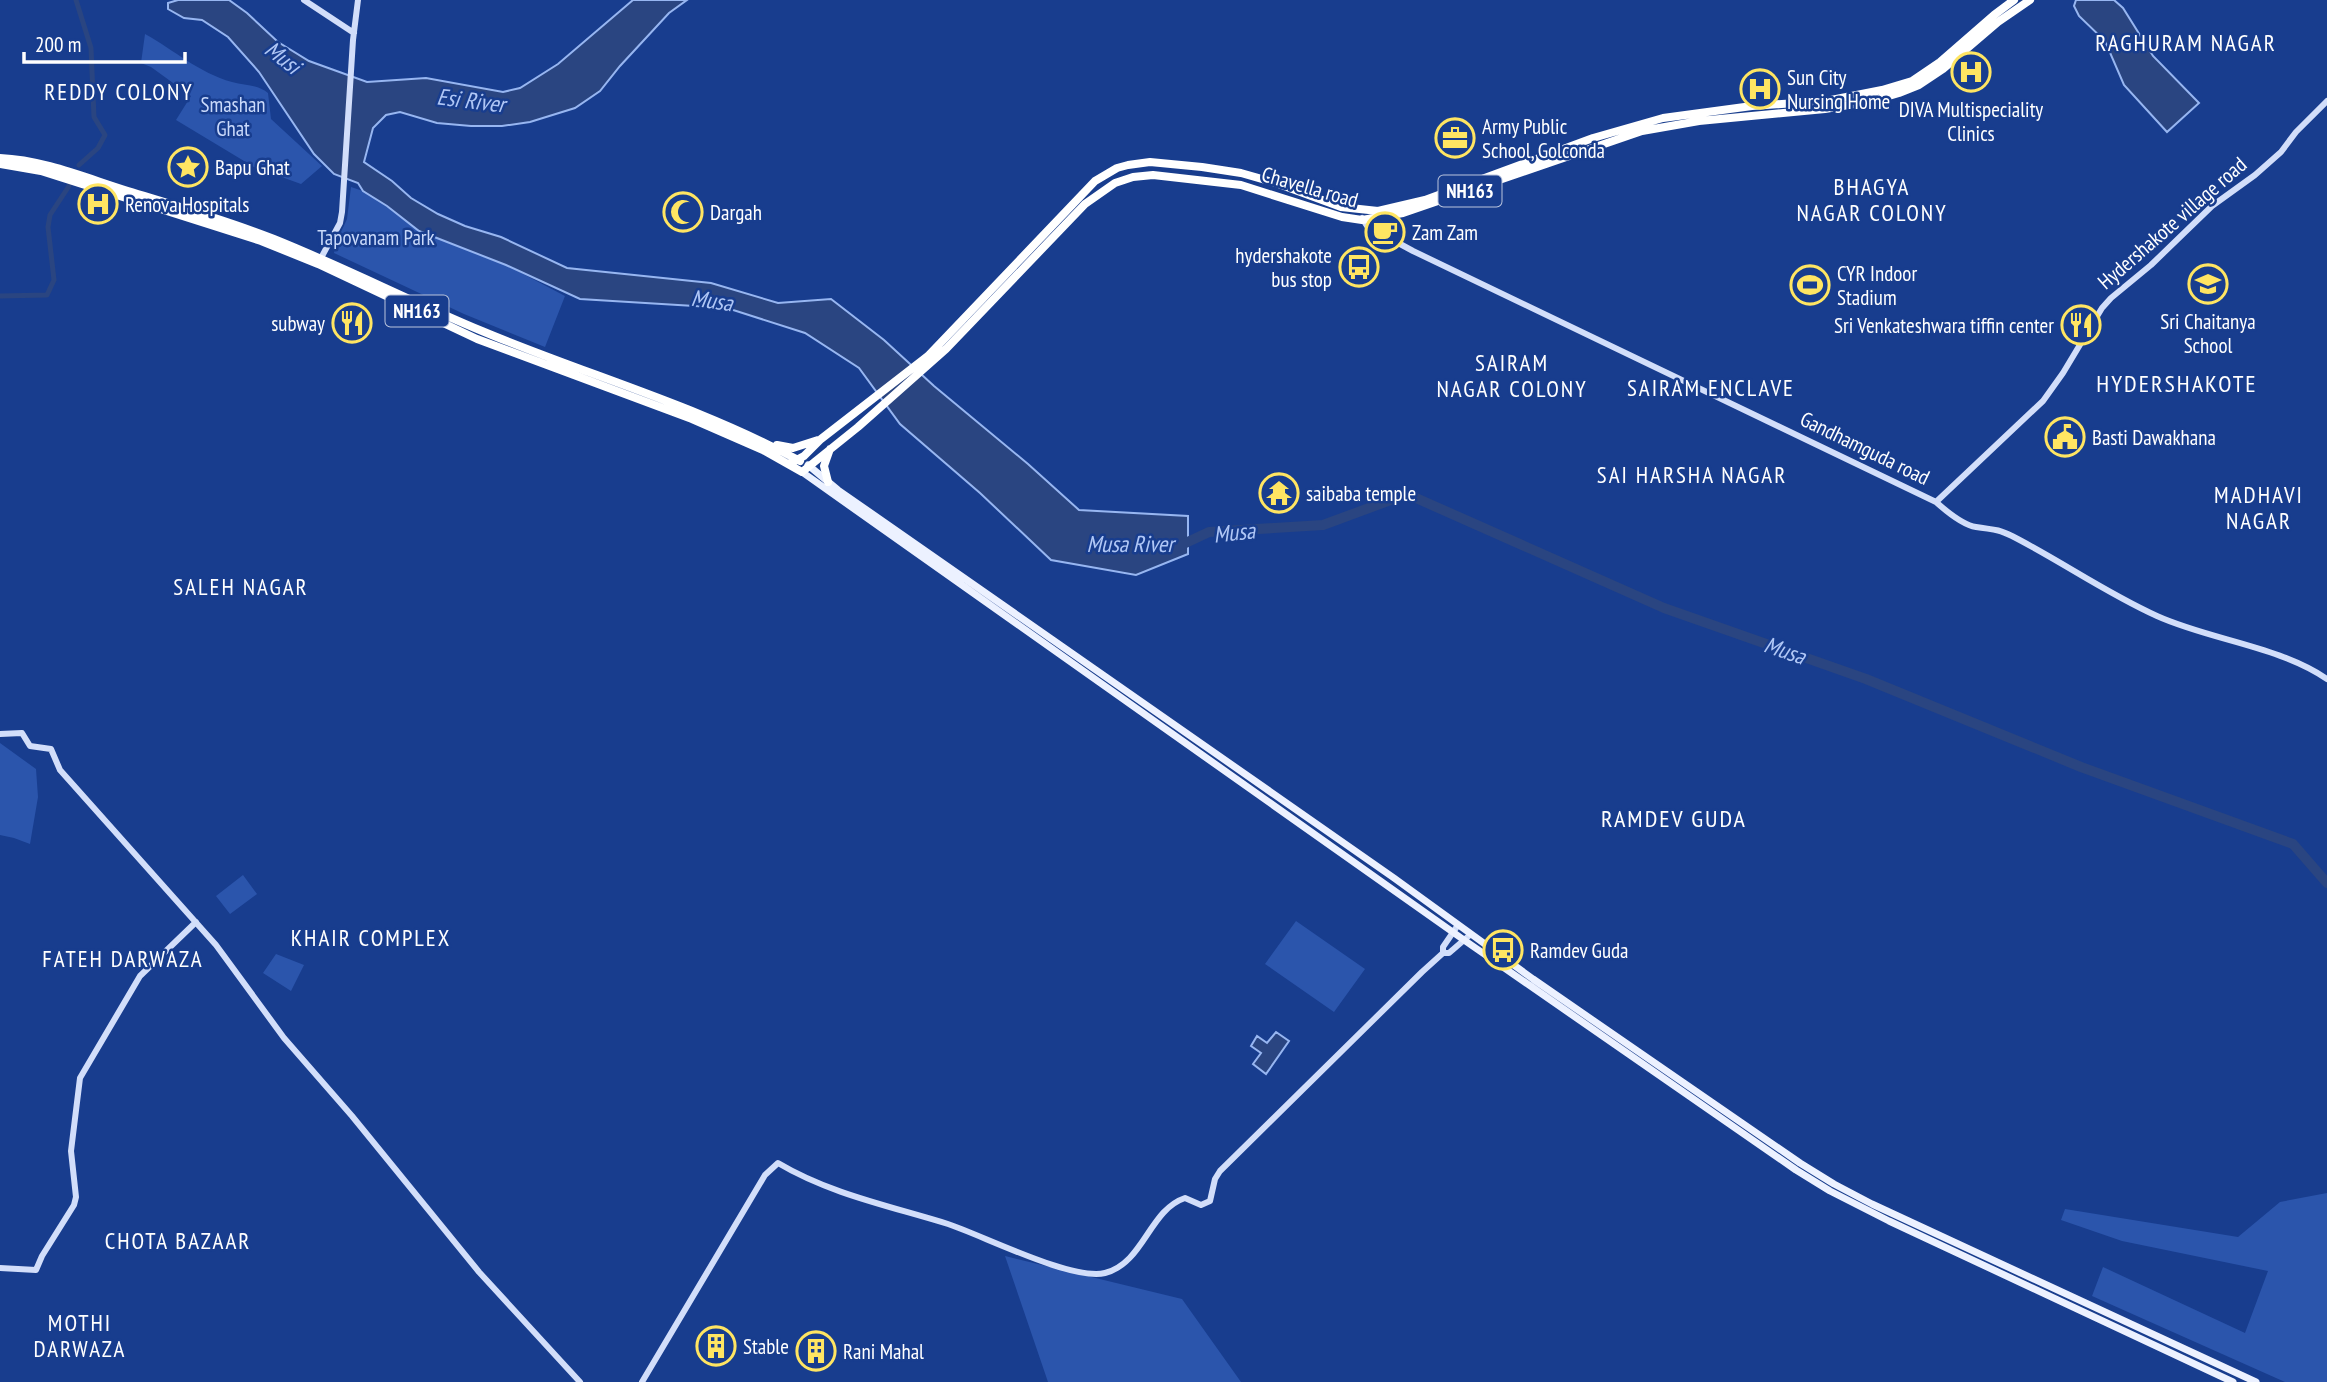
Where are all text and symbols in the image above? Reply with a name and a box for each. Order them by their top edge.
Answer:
scale bar [24,21,186,65]
district label: RAGHURAM NAGAR [2095,28,2277,57]
text: 200 m [35,31,81,58]
water label: Musi [259,34,309,82]
hospital icon: DIVA Multispeciality Clinics [1950,51,1992,93]
place label: Sun City Nursing Home [1787,64,1890,115]
hospital icon: Sun City Nursing Home [1739,68,1781,110]
district label: REDDY COLONY [44,77,194,106]
water label: Esi River [435,81,510,119]
park label: Smashan Ghat [200,91,266,142]
place label: DIVA Multispeciality Clinics [1899,96,2043,147]
place label: Army Public School, Golconda [1482,113,1605,164]
office icon: Army Public School, Golconda [1434,117,1476,159]
place icon: Bapu Ghat [167,146,209,188]
street label: Hydershakote village road [2092,151,2252,295]
place label: Bapu Ghat [215,154,290,181]
street label: Chavella road [1259,160,1361,214]
district label: BHAGYA NAGAR COLONY [1796,172,1948,227]
road number: NH163 [1438,176,1502,206]
hospital icon: Renova Hospitals [77,183,119,225]
place label: Renova Hospitals [125,191,249,218]
mosque icon: Dargah [662,191,704,233]
place label: Dargah [710,199,762,226]
cafe icon: Zam Zam [1364,211,1406,253]
place label: Zam Zam [1412,219,1478,246]
park label: Tapovanam Park [317,224,435,251]
place label: hydershakote bus stop [1235,242,1332,293]
bus stop icon: hydershakote bus stop [1338,246,1380,288]
place label: CYR Indoor Stadium [1837,260,1917,311]
school or university icon: Sri Chaitanya School [2187,263,2229,305]
sports icon: CYR Indoor Stadium [1789,264,1831,306]
water label: Musa [689,283,736,318]
road number: NH163 [386,296,448,326]
restaurant icon: subway [331,302,373,344]
restaurant icon: Sri Venkateshwara tiffin center [2060,304,2102,346]
place label: Sri Chaitanya School [2160,308,2256,359]
place label: subway [271,310,325,337]
place label: Sri Venkateshwara tiffin center [1834,312,2054,339]
district label: SAIRAM NAGAR COLONY [1436,348,1588,403]
district label: HYDERSHAKOTE [2096,368,2258,399]
district label: SAIRAM ENCLAVE [1627,373,1795,402]
street label: Gandhamguda road [1796,405,1934,491]
public building icon: Basti Dawakhana [2044,416,2086,458]
place label: Basti Dawakhana [2092,424,2216,451]
district label: SAI HARSHA NAGAR [1597,460,1787,489]
temple icon: saibaba temple [1258,472,1300,514]
place label: saibaba temple [1306,480,1416,507]
district label: MADHAVI NAGAR [2214,480,2304,535]
water label: Musa [1212,515,1258,549]
water label: Musa River [1086,529,1177,558]
district label: SALEH NAGAR [173,572,309,601]
water label: Musa [1761,630,1811,671]
district label: RAMDEV GUDA [1601,803,1747,834]
district label: KHAIR COMPLEX [291,923,451,952]
bus stop icon: Ramdev Guda [1482,929,1524,971]
place label: Ramdev Guda [1530,937,1629,964]
district label: FATEH DARWAZA [42,944,204,973]
district label: CHOTA BAZAAR [105,1226,251,1255]
district label: MOTHI DARWAZA [34,1308,126,1363]
building icon: Stable [695,1325,737,1367]
building icon: Rani Mahal [795,1330,837,1372]
place label: Stable [743,1333,789,1360]
place label: Rani Mahal [843,1338,924,1365]

